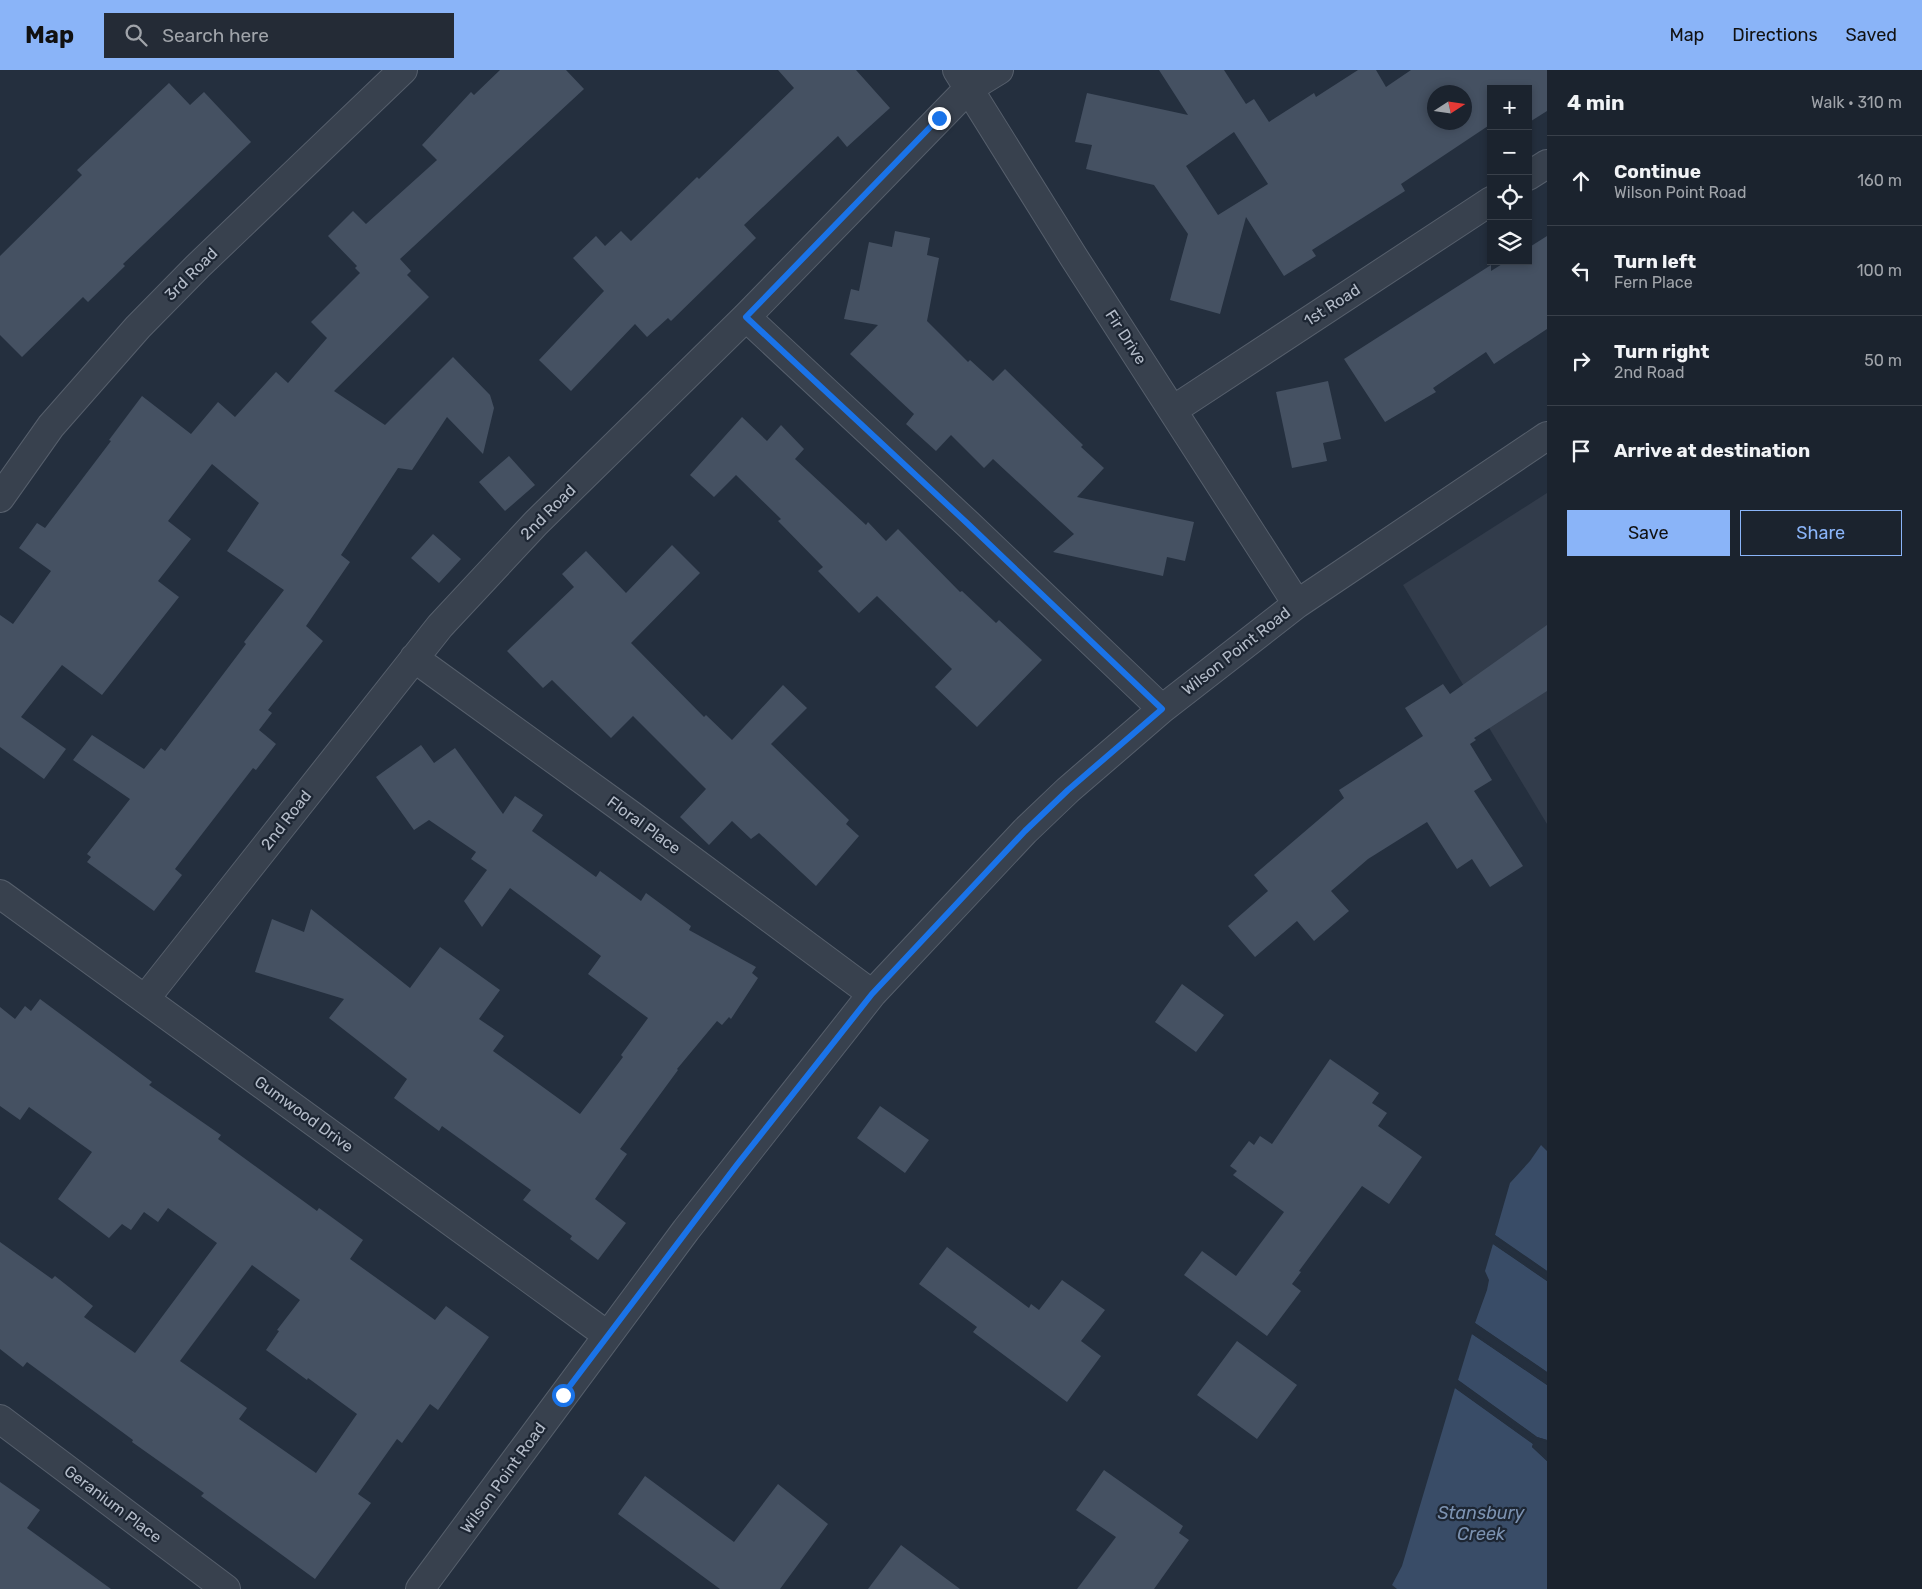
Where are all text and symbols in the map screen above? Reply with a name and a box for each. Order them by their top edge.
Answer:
search box [104,13,454,58]
text: Map [25,21,74,49]
icon: search [122,21,150,49]
text: Search here [162,24,269,47]
text: Map [1669,24,1704,46]
text: Directions [1732,24,1818,46]
text: Saved [1846,24,1897,46]
north arrow [1427,85,1472,130]
map controls [1487,85,1532,265]
button: + [1487,85,1532,130]
text: 4 min [1567,90,1625,115]
text: Walk · 310 m [1811,93,1902,112]
route end [928,107,951,130]
button: − [1487,130,1532,175]
text: Continue [1614,160,1701,183]
icon: ahead [1567,167,1595,195]
text: 160 m [1857,171,1902,190]
button: locate [1487,175,1532,220]
text: Wilson Point Road [1614,183,1746,202]
button: layers [1487,220,1532,265]
street label: 3rd Road [161,244,221,304]
text: Turn left [1614,250,1696,273]
icon: left [1567,257,1595,285]
text: 100 m [1857,261,1902,280]
text: Fern Place [1614,273,1693,292]
street label: 1st Road [1300,280,1364,330]
street label: Fir Drive [1101,306,1151,368]
text: Turn right [1614,340,1709,363]
icon: right [1567,347,1595,375]
text: 50 m [1864,351,1902,370]
text: 2nd Road [1614,363,1684,382]
icon: arrive [1567,437,1595,465]
text: Arrive at destination [1614,439,1810,462]
street label: 2nd Road [516,480,580,544]
button: Save [1567,510,1730,556]
button: Share [1740,510,1902,556]
street label: Wilson Point Road [1178,603,1294,699]
street label: 2nd Road [257,786,315,854]
street label: Floral Place [604,792,684,858]
street label: Gumwood Drive [251,1072,357,1156]
route start [552,1384,575,1407]
street label: Wilson Point Road [456,1419,550,1537]
street label: Geranium Place [61,1461,165,1547]
water label: Stansbury Creek [1437,1502,1526,1545]

